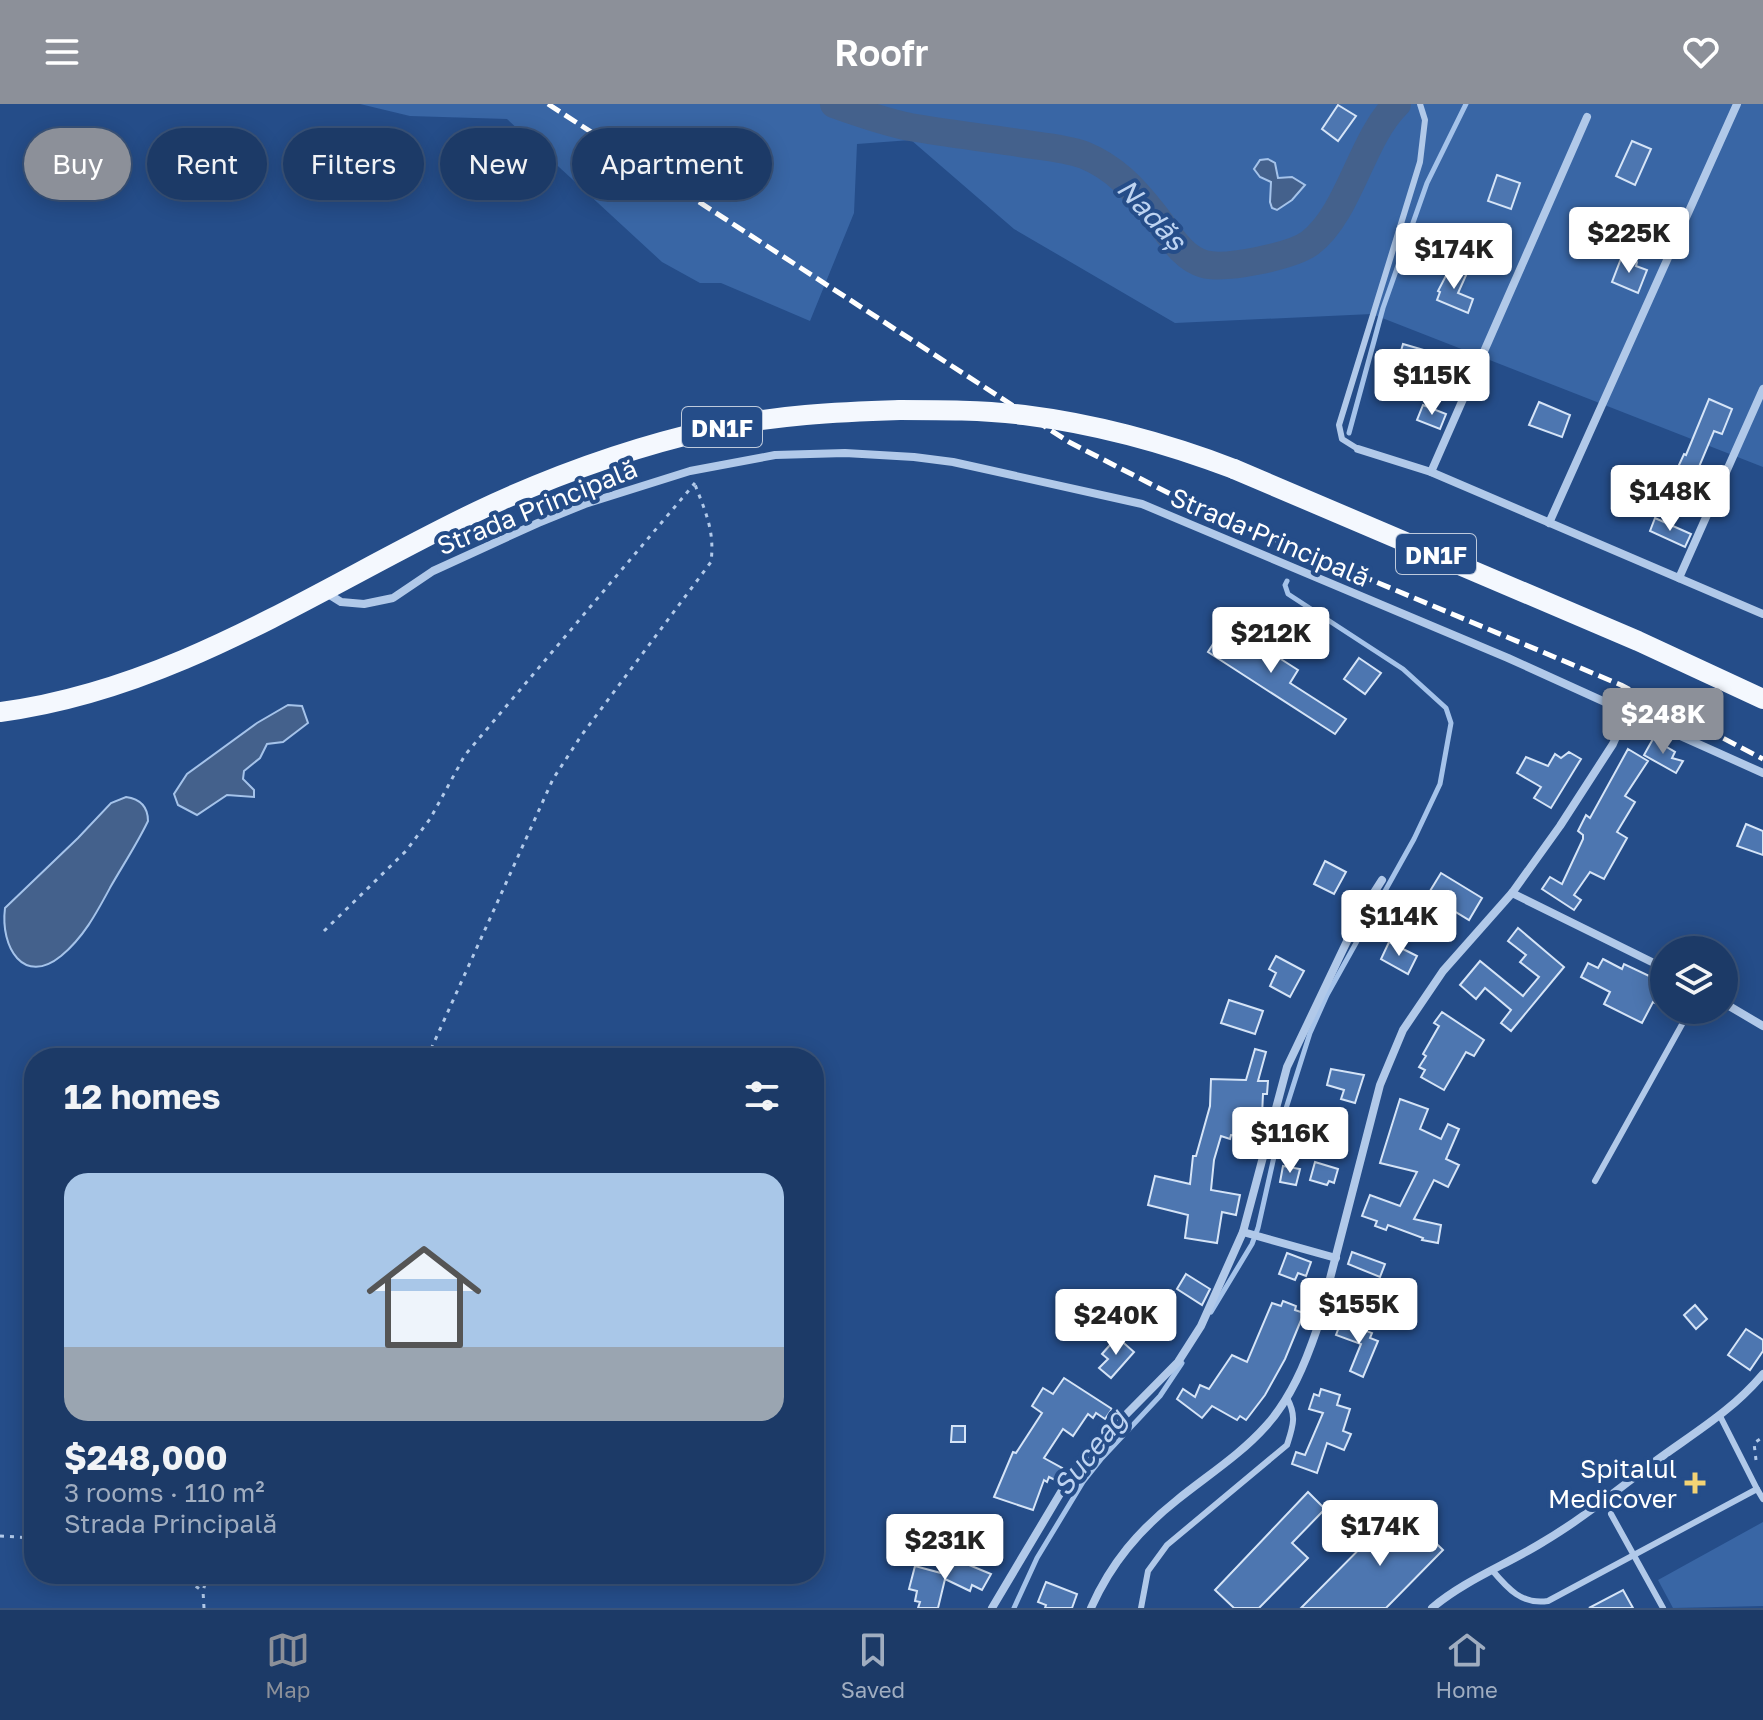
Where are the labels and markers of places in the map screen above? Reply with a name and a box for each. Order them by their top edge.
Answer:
pin: $225K [1573,207,1685,275]
pin: $174K [1398,223,1510,291]
pin: $115K [1376,349,1488,417]
pin: $148K [1614,465,1726,533]
pin: $212K [1215,607,1327,675]
pin: $248K [1607,688,1719,756]
pin: $114K [1343,890,1455,958]
pin: $116K [1234,1107,1346,1175]
pin: $155K [1303,1278,1415,1346]
pin: $240K [1060,1289,1172,1357]
place label: Spitalul Medicover [1548,1453,1677,1514]
marker: Spitalul Medicover [1684,1472,1706,1494]
pin: $174K [1324,1500,1436,1568]
pin: $231K [889,1514,1001,1582]

